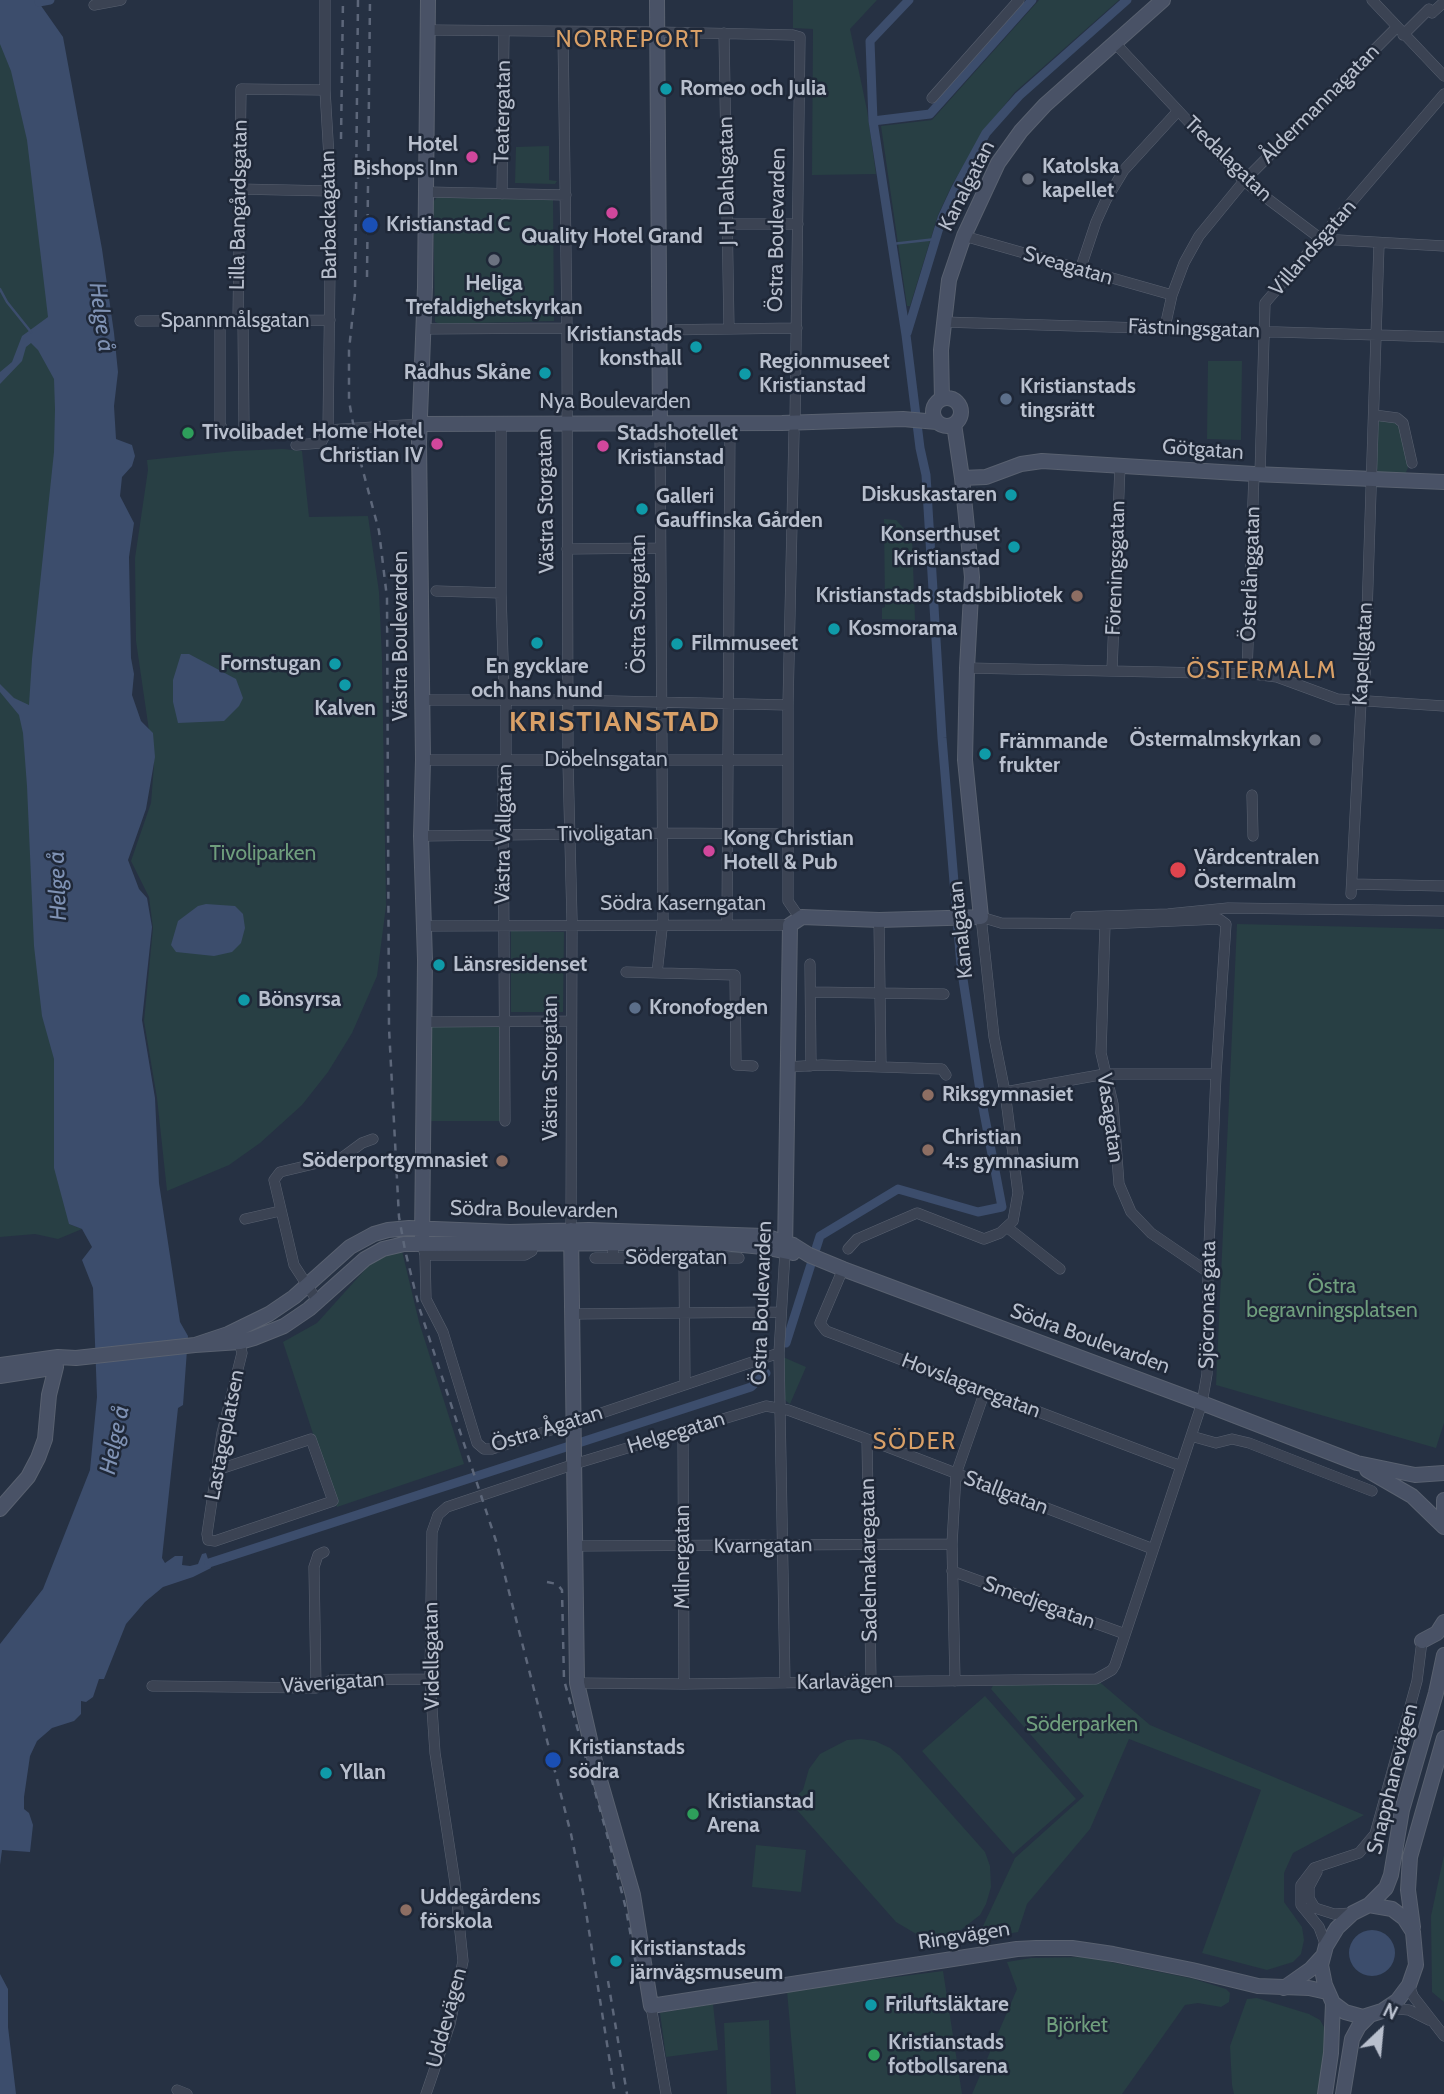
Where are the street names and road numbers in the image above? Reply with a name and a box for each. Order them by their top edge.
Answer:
street label: Åldermannagatan [1255,39,1385,169]
street label: Teatergatan [489,60,517,164]
street label: Tredalagatan [1179,111,1277,207]
street label: J H Dahlsgatan [713,116,741,246]
street label: Lilla Bangårdsgatan [225,120,253,290]
street label: Kanalgatan [934,137,1000,235]
street label: Östra Boulevarden [763,148,791,312]
street label: Barbackagatan [315,150,343,280]
street label: Villandsgatan [1264,195,1362,301]
street label: Sveagatan [1020,241,1116,291]
street label: Spannmålsgatan [161,308,309,334]
street label: Fästningsgatan [1128,314,1260,344]
street label: Nya Boulevarden [539,389,691,415]
street label: Västra Storgatan [532,428,560,574]
street label: Götgatan [1161,435,1245,465]
street label: Föreningsgatan [1101,500,1131,636]
street label: Österlånggatan [1236,506,1266,642]
street label: Östra Storgatan [626,534,652,674]
street label: Västra Boulevarden [388,551,414,721]
street label: Kapellgatan [1348,602,1378,706]
street label: Döbelnsgatan [544,747,668,773]
street label: Västra Vallgatan [490,764,518,904]
street label: Tivoligatan [557,821,653,847]
street label: Kanalgatan [943,880,979,980]
street label: Södra Kaserngatan [600,891,766,917]
street label: Västra Storgatan [538,995,564,1141]
street label: Vasagatan [1091,1072,1129,1164]
street label: Södra Boulevarden [450,1196,618,1224]
street label: Östra Boulevarden [747,1220,777,1386]
street label: Sjöcronas gata [1194,1241,1222,1369]
street label: Södergatan [625,1245,727,1271]
street label: Södra Boulevarden [1007,1298,1173,1380]
street label: Hovslagaregatan [898,1348,1044,1424]
street label: Lastageplatsen [200,1368,250,1502]
street label: Östra Ågatan [488,1400,606,1458]
street label: Helgegatan [624,1406,728,1460]
street label: Stallgatan [960,1465,1052,1521]
street label: Sadelmakaregatan [855,1478,883,1642]
street label: Milnergatan [670,1505,696,1609]
street label: Kvarngatan [713,1533,813,1559]
street label: Smedjegatan [980,1571,1098,1635]
street label: Videllsgatan [418,1602,446,1710]
street label: Väverigatan [281,1667,385,1699]
street label: Karlavägen [797,1669,893,1695]
street label: Snapphanevägen [1362,1701,1424,1857]
street label: Ringvägen [916,1916,1012,1956]
street label: Uddevägen [422,1965,472,2071]

